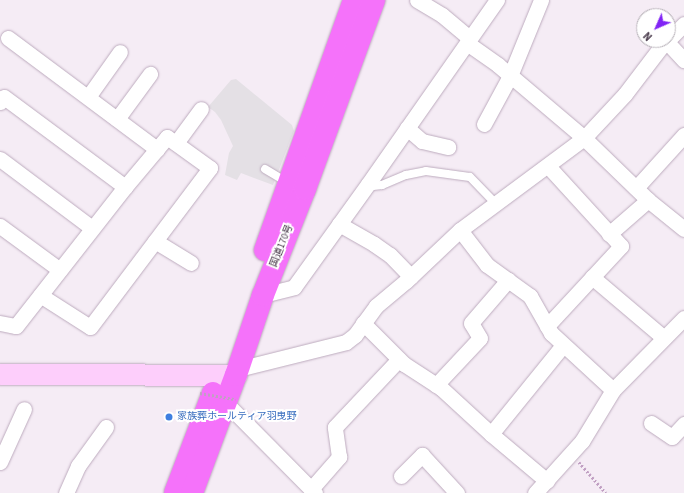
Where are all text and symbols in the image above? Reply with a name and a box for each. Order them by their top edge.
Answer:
north arrow [636,8,676,48]
text: N [640,28,656,44]
street label: 国道170号 [268,223,296,269]
place label: 家族葬ホールティア羽曳野 [177,411,297,423]
marker: 家族葬ホールティア羽曳野 [164,412,174,422]

